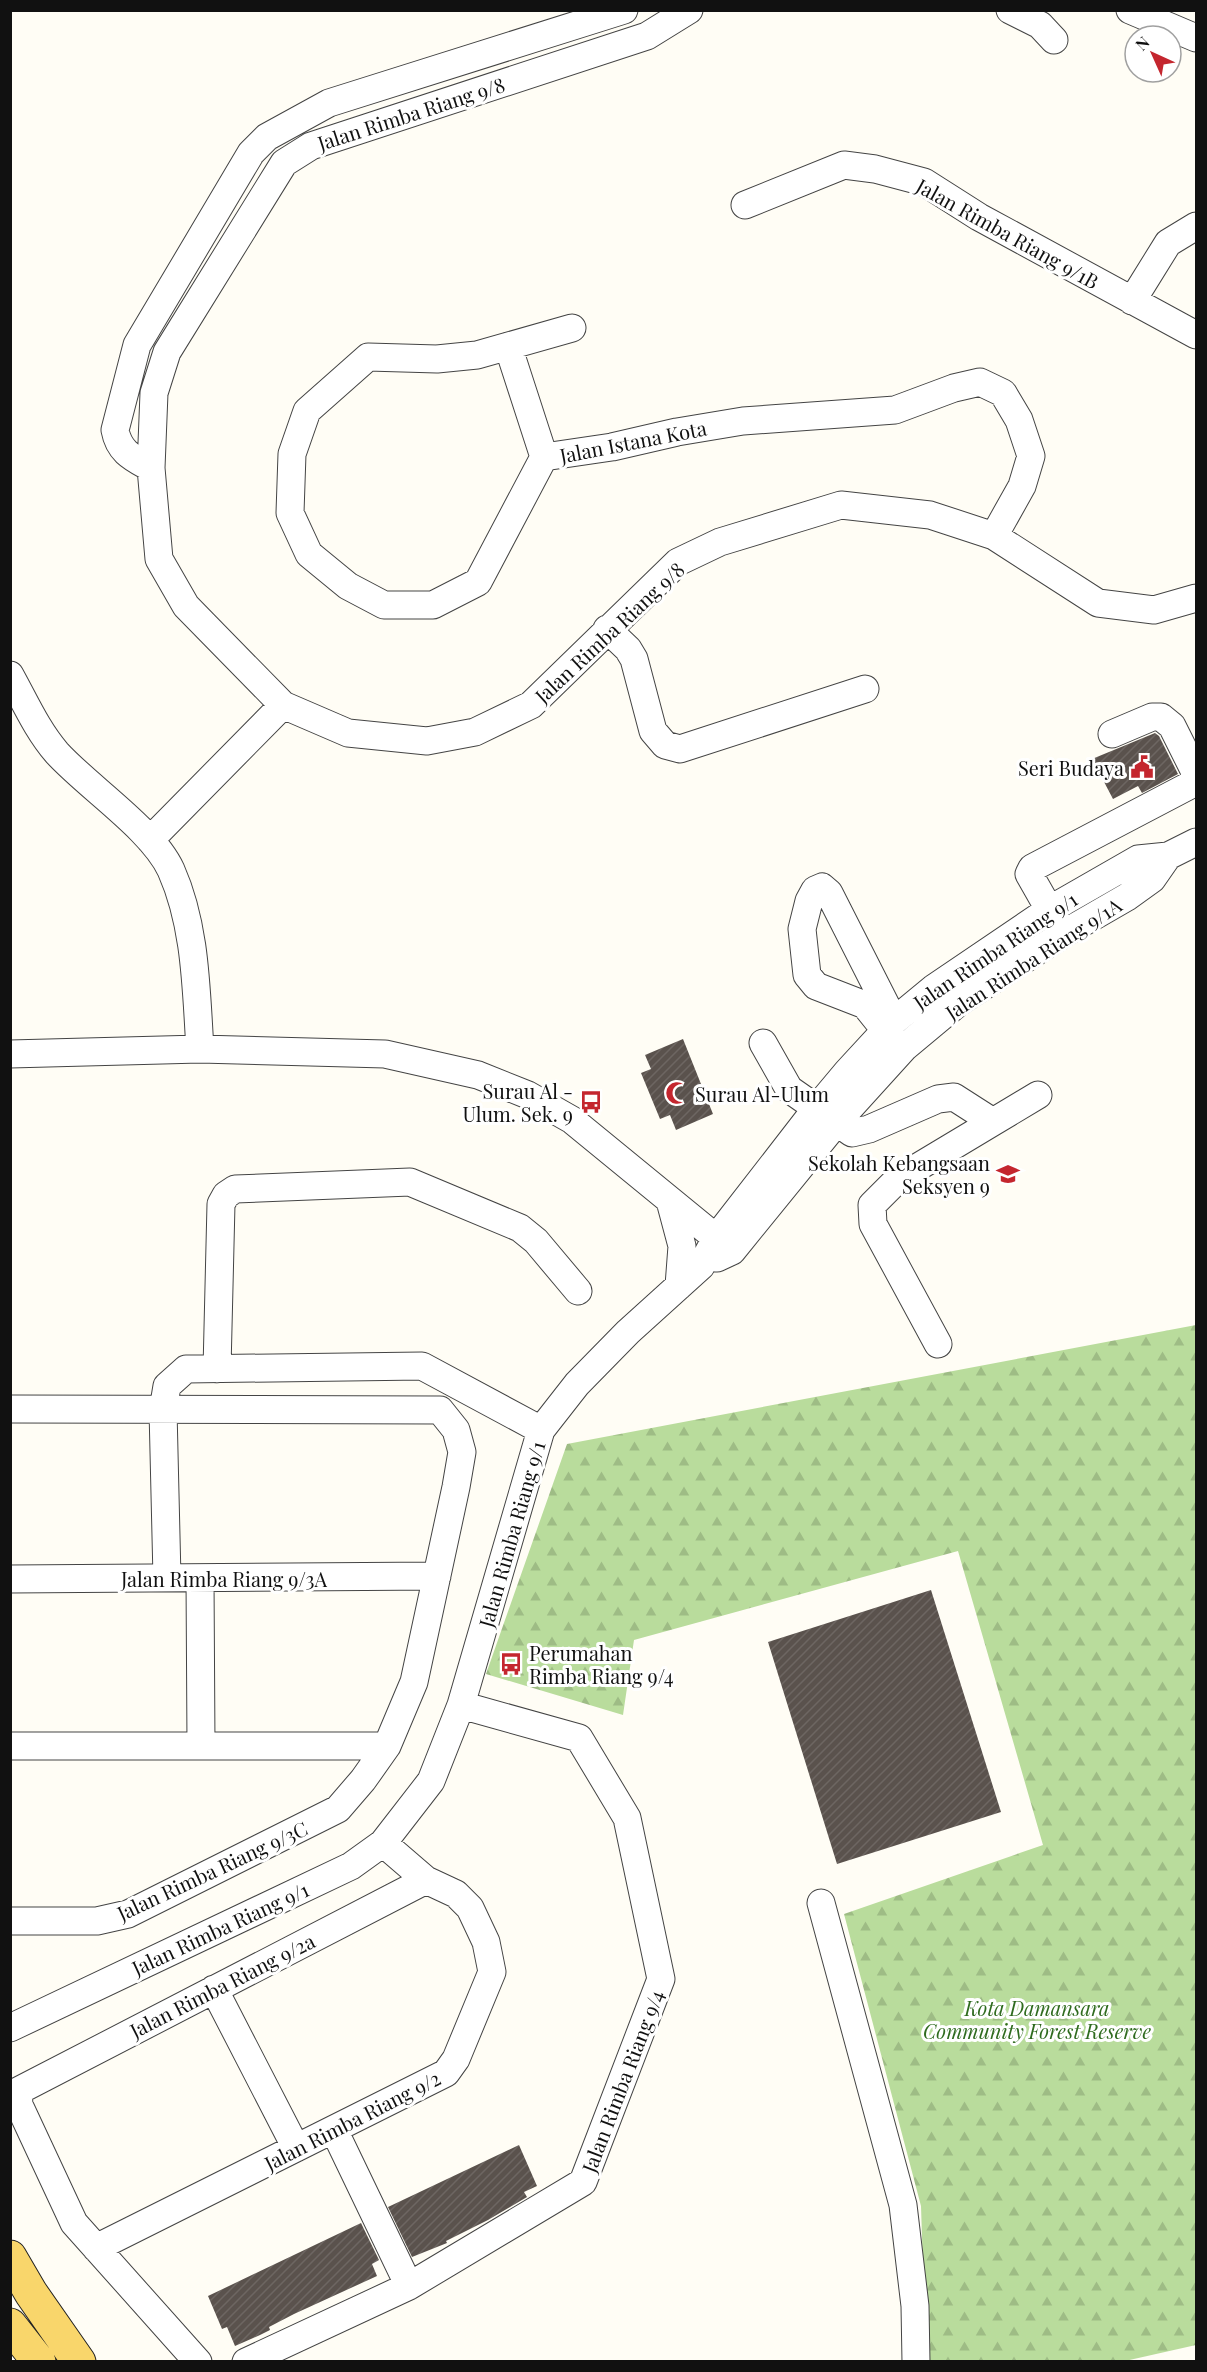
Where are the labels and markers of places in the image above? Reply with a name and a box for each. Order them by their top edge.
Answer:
place label: Seri Budaya [1018,754,1124,781]
public building icon: Seri Budaya [1129,754,1155,780]
place label: Surau Al - Ulum. Sek. 9 [462,1077,573,1127]
mosque icon: Surau Al-Ulum [664,1080,690,1106]
place label: Surau Al-Ulum [695,1080,829,1107]
bus stop icon: Surau Al - Ulum. Sek. 9 [578,1089,604,1115]
place label: Sekolah Kebangsaan Seksyen 9 [808,1149,990,1199]
school or university icon: Sekolah Kebangsaan Seksyen 9 [995,1161,1021,1187]
place label: Perumahan Rimba Riang 9/4 [529,1639,674,1689]
bus stop icon: Perumahan Rimba Riang 9/4 [498,1651,524,1677]

